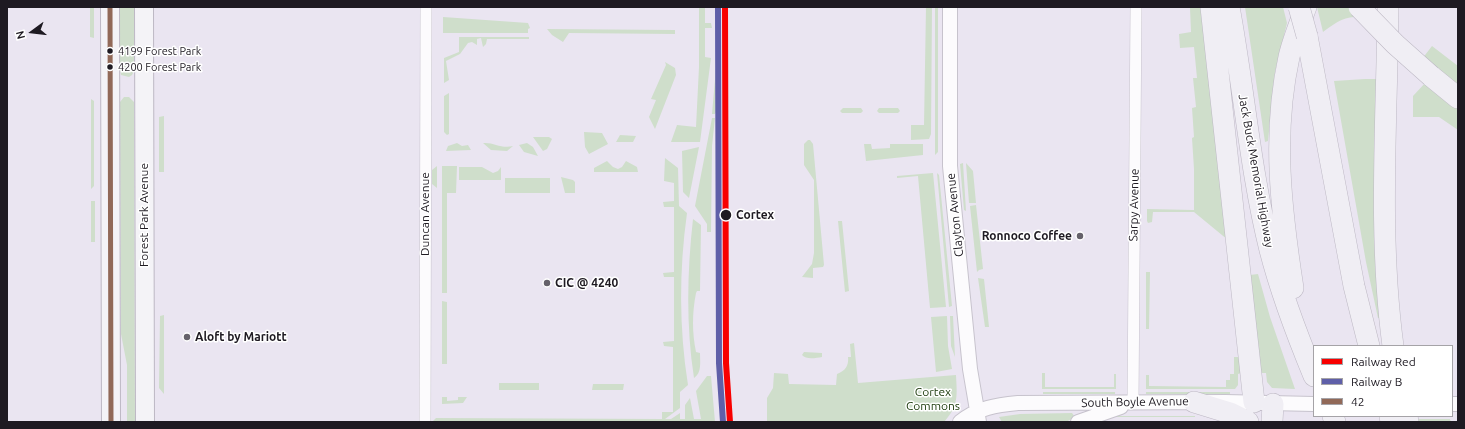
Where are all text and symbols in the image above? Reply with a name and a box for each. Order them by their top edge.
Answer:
north arrow [12,12,52,52]
text: N [14,30,27,41]
place label: 4199 Forest Park [118,44,201,58]
marker: 4199 Forest Park [105,46,115,56]
place label: 4200 Forest Park [118,60,201,74]
marker: 4200 Forest Park [105,62,115,72]
street label: Jack Buck Memorial Highway [1235,93,1277,249]
street label: Forest Park Avenue [137,163,151,267]
street label: Sarpy Avenue [1126,168,1142,242]
street label: Duncan Avenue [418,172,432,256]
street label: Clayton Avenue [943,172,967,258]
marker: Cortex [719,208,733,222]
place label: Cortex [736,208,774,222]
place label: Ronnoco Coffee [982,229,1072,243]
marker: Ronnoco Coffee [1075,231,1085,241]
place label: CIC @ 4240 [555,276,618,290]
marker: CIC @ 4240 [542,278,552,288]
place label: Aloft by Mariott [195,330,287,344]
marker: Aloft by Mariott [182,332,192,342]
legend [1313,345,1453,417]
text: Railway Red [1351,355,1416,368]
text: Railway B [1351,375,1402,388]
park label: Cortex Commons [906,385,960,413]
street label: South Boyle Avenue [1081,394,1189,410]
text: 42 [1351,395,1365,408]

